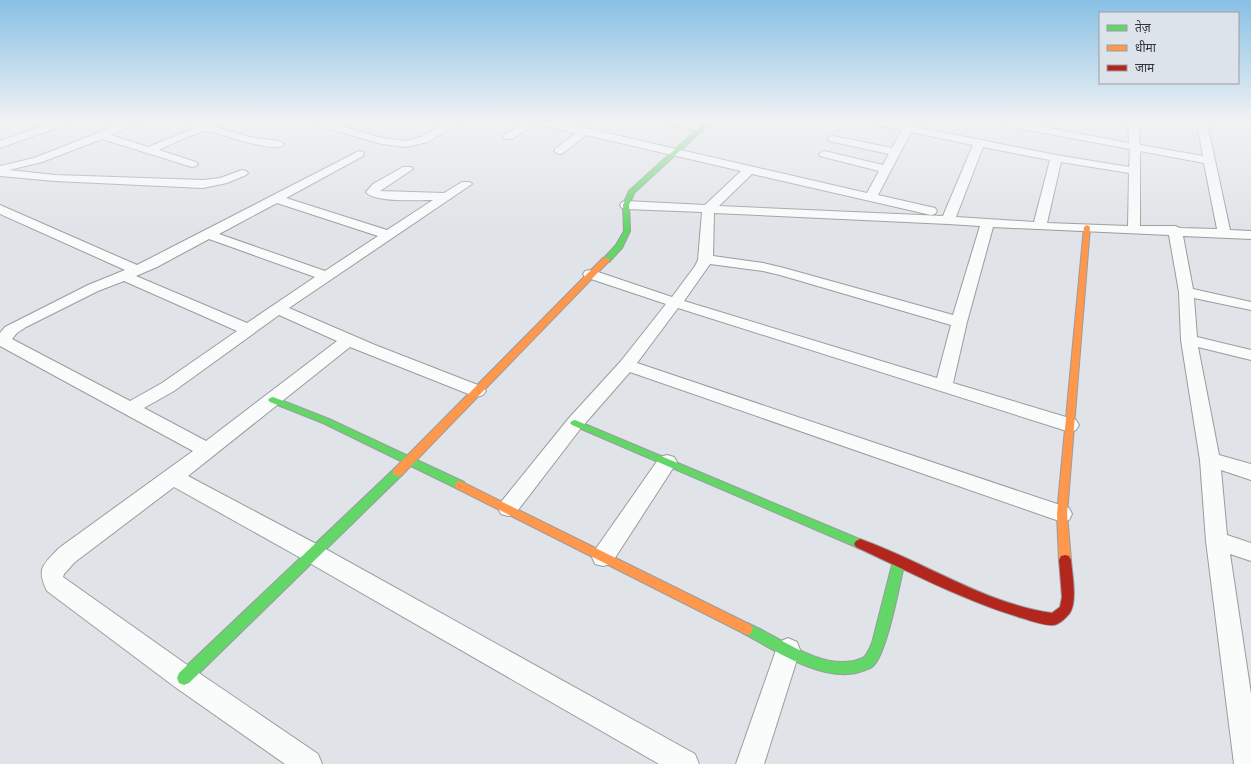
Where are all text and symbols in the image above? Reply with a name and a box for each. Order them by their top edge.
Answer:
legend [1099,12,1239,84]
text: तेज़ [1135,20,1152,35]
text: धीमा [1135,40,1157,55]
text: जाम [1135,61,1155,75]

